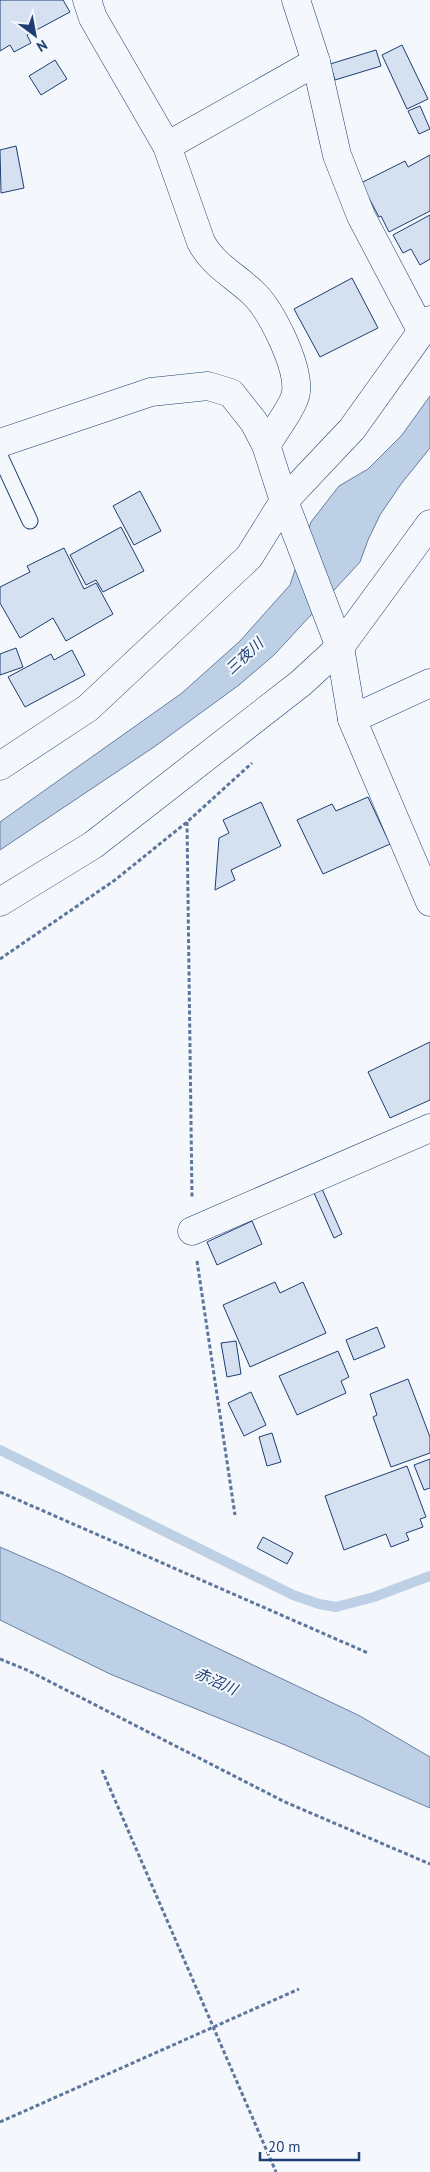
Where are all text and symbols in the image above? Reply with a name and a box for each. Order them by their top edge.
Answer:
north arrow [10,10,60,60]
text: N [33,36,51,56]
water label: 三夜川 [221,632,268,678]
water label: 赤沼川 [192,1663,242,1700]
scale bar [260,2130,359,2162]
text: 20 m [268,2137,301,2156]

